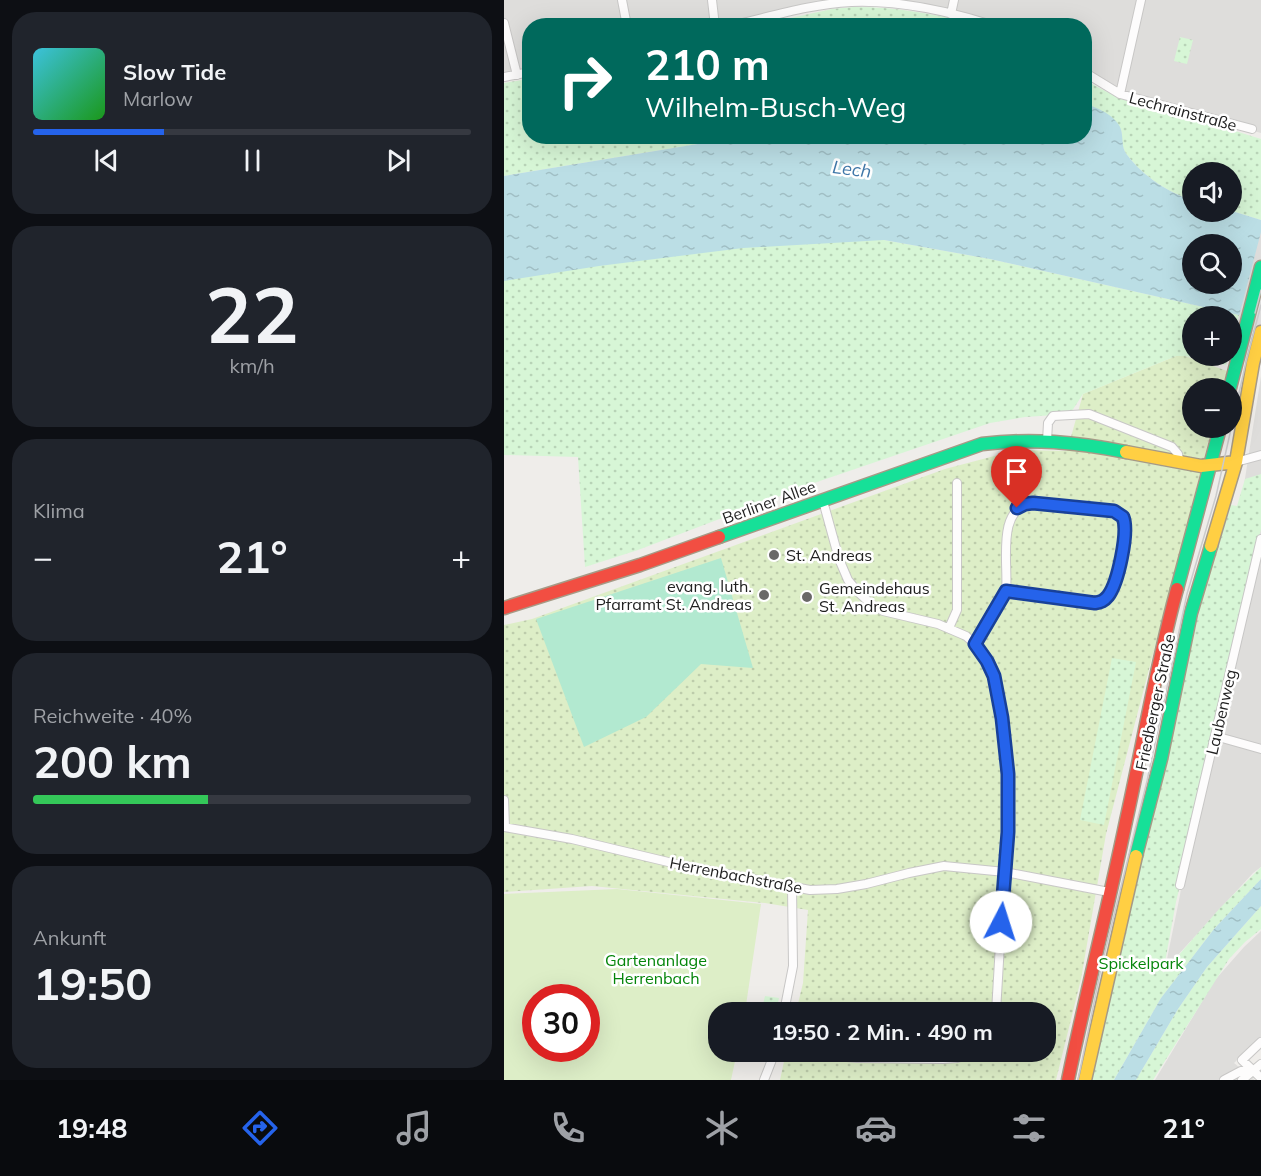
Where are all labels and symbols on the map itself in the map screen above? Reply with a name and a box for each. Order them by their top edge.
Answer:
street label: Lechrainstraße [1127,87,1239,135]
water label: Lech [831,155,873,183]
pin [991,446,1042,508]
street label: Berliner Allee [720,476,818,528]
place label: St. Andreas [786,545,872,565]
marker: St. Andreas [767,548,781,562]
place label: evang. luth. Pfarramt St. Andreas [595,576,752,614]
place label: Gemeindehaus St. Andreas [819,578,930,616]
marker: evang. luth. Pfarramt St. Andreas [757,588,771,602]
marker: Gemeindehaus St. Andreas [800,590,814,604]
street label: Friedberger Straße [1131,632,1179,772]
street label: Laubenweg [1201,667,1241,757]
street label: Herrenbachstraße [668,852,804,898]
position arrow [969,890,1033,954]
park label: Gartenanlage Herrenbach [605,950,707,988]
park label: Spickelpark [1098,953,1184,973]
speed limit sign: 30 [522,984,600,1062]

